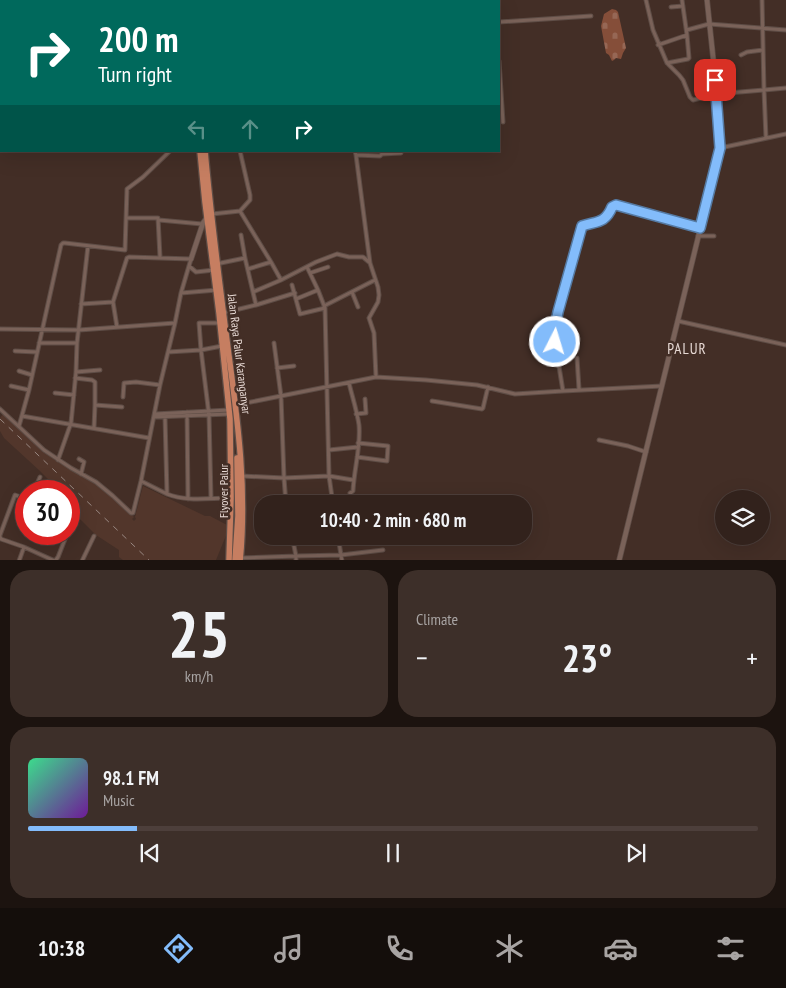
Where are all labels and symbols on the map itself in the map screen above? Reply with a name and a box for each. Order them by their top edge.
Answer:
pin [694,59,736,101]
street label: Jalan Raya Palur Karanganyar [225,292,254,416]
position arrow [528,315,580,367]
district label: PALUR [667,339,707,358]
street label: Flyover Palur [216,463,231,518]
speed limit sign: 30 [15,480,80,545]

